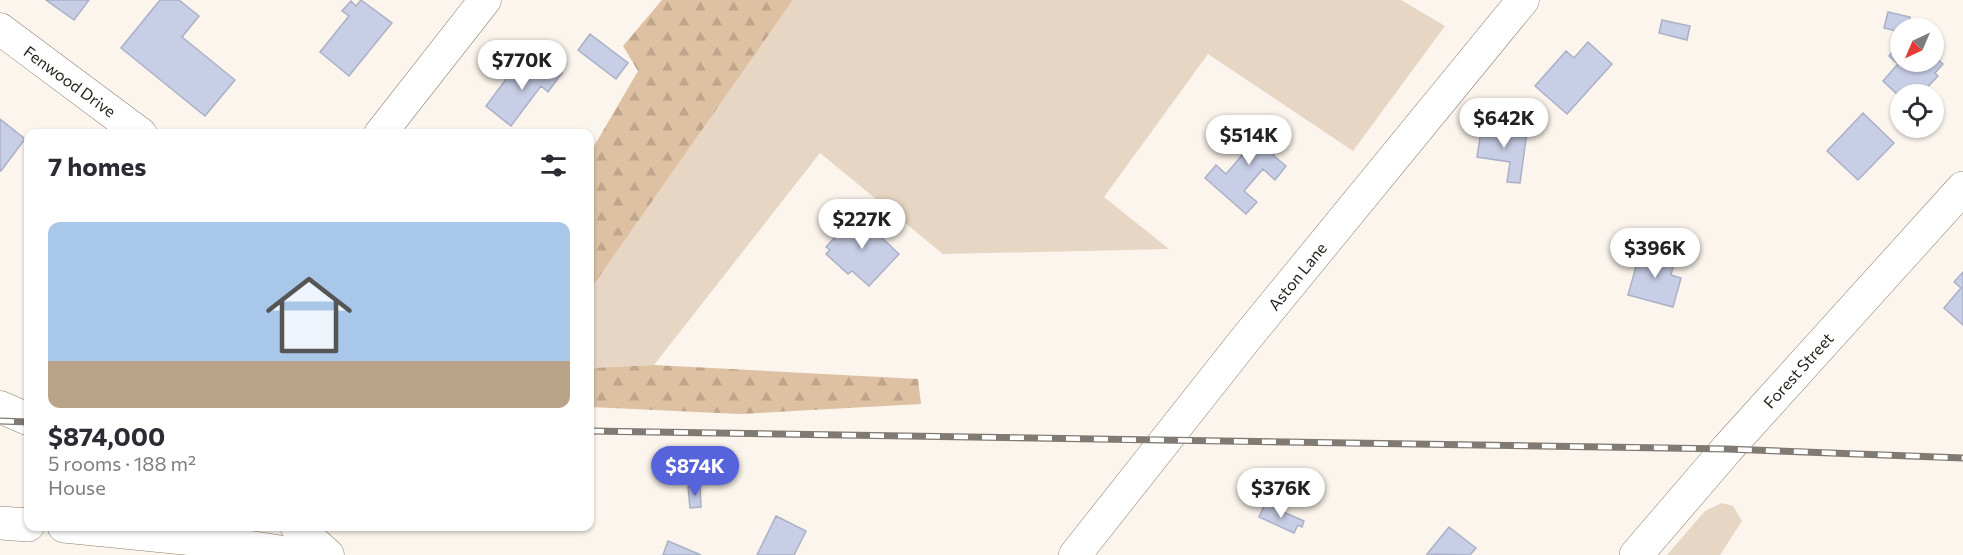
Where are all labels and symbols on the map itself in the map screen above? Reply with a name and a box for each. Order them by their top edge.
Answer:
north arrow [1890,18,1944,72]
pin: $770K [480,40,564,91]
street label: Fenwood Drive [20,41,120,121]
pin: $642K [1462,98,1546,149]
pin: $514K [1207,115,1291,166]
pin: $227K [820,199,904,250]
pin: $396K [1613,228,1697,279]
street label: Aston Lane [1264,238,1330,314]
street label: Forest Street [1759,328,1837,412]
pin: $874K [653,446,737,497]
pin: $376K [1239,468,1323,519]

